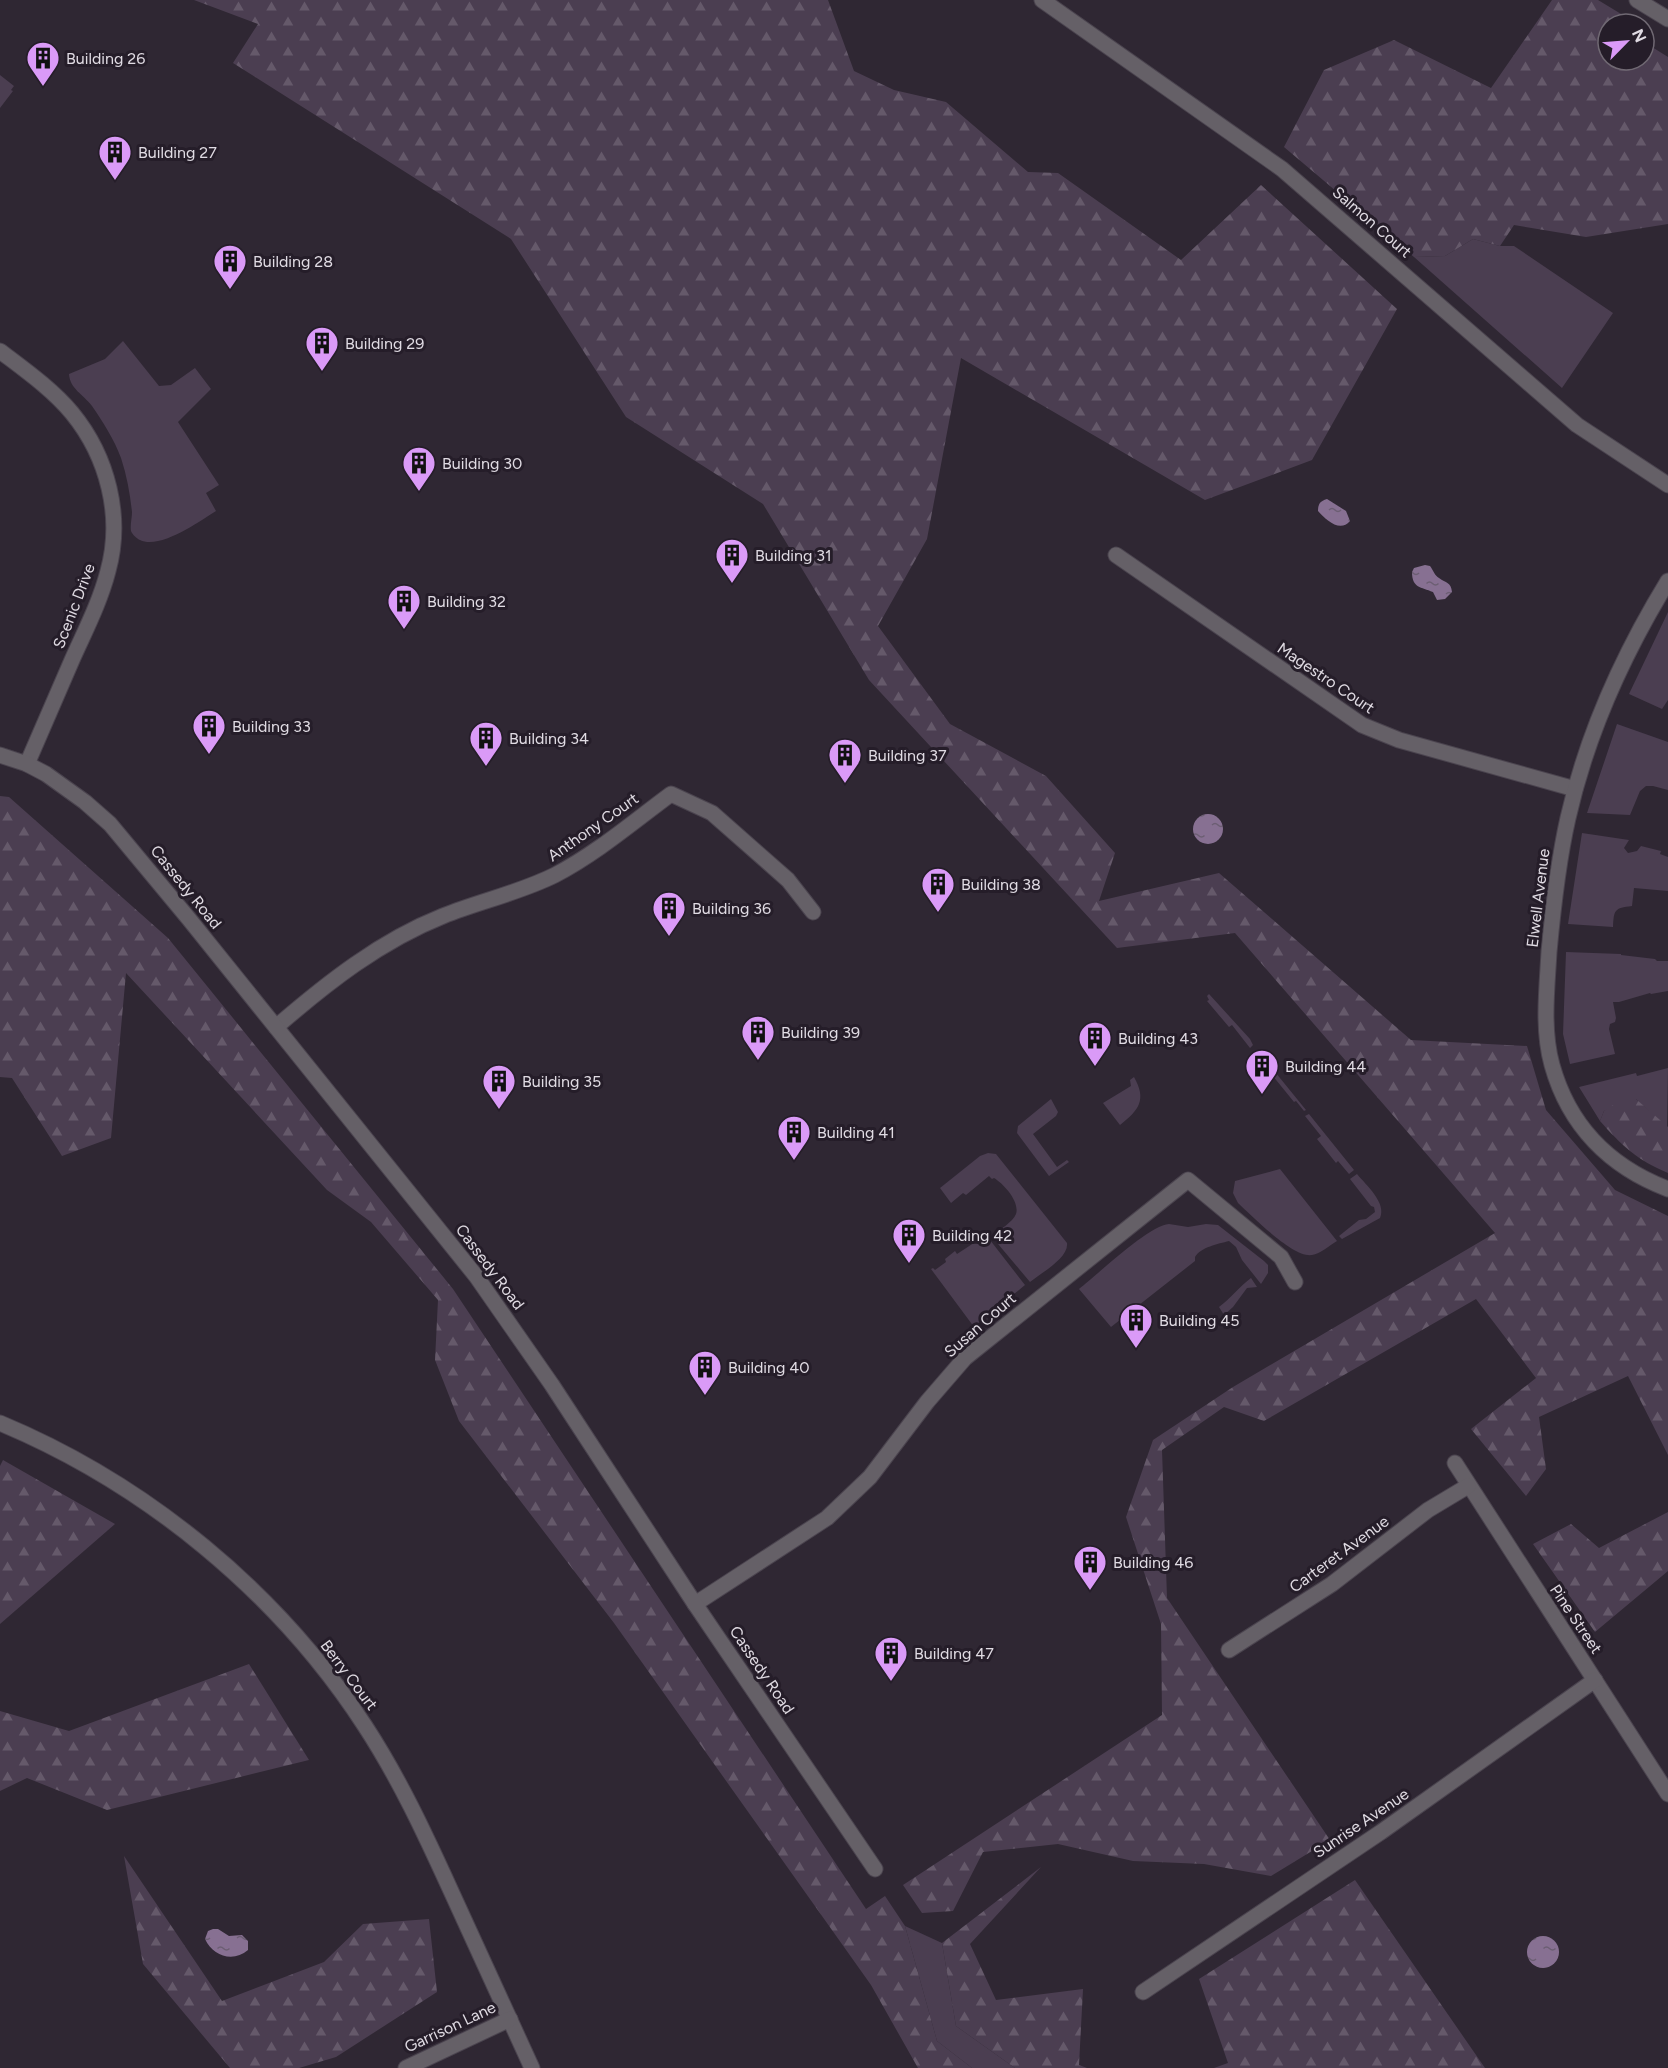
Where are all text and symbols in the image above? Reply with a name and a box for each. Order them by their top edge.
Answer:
north arrow [1596,12,1656,72]
text: N [1628,26,1650,45]
building icon: Building 26 [25,40,61,87]
place label: Building 26 [66,49,145,68]
building icon: Building 27 [97,134,133,181]
place label: Building 27 [138,143,217,162]
street label: Salmon Court [1329,183,1415,261]
building icon: Building 28 [212,243,248,290]
place label: Building 28 [253,252,333,271]
building icon: Building 29 [304,325,340,372]
place label: Building 29 [345,334,424,353]
building icon: Building 30 [401,445,437,492]
place label: Building 30 [442,454,522,473]
building icon: Building 31 [714,537,750,584]
place label: Building 31 [755,546,832,565]
street label: Scenic Drive [49,561,99,651]
building icon: Building 32 [386,583,422,630]
place label: Building 32 [427,592,506,611]
street label: Magestro Court [1274,638,1378,718]
building icon: Building 33 [191,708,227,755]
place label: Building 33 [232,717,311,736]
building icon: Building 34 [468,720,504,767]
place label: Building 34 [509,729,589,748]
building icon: Building 37 [827,737,863,784]
place label: Building 37 [868,746,947,765]
street label: Anthony Court [544,789,642,865]
street label: Cassedy Road [147,841,225,933]
street label: Elwell Avenue [1523,847,1554,948]
building icon: Building 38 [920,866,956,913]
place label: Building 38 [961,875,1041,894]
building icon: Building 36 [651,890,687,937]
place label: Building 36 [692,899,771,918]
building icon: Building 39 [740,1014,776,1061]
building icon: Building 43 [1077,1020,1113,1067]
place label: Building 39 [781,1023,860,1042]
place label: Building 43 [1118,1029,1198,1048]
building icon: Building 44 [1244,1048,1280,1095]
place label: Building 44 [1285,1057,1366,1076]
building icon: Building 35 [481,1063,517,1110]
place label: Building 35 [522,1072,601,1091]
building icon: Building 41 [776,1114,812,1161]
place label: Building 41 [817,1123,895,1142]
building icon: Building 42 [891,1217,927,1264]
street label: Cassedy Road [452,1221,528,1313]
place label: Building 42 [932,1226,1012,1245]
street label: Susan Court [940,1289,1020,1361]
building icon: Building 45 [1118,1302,1154,1349]
place label: Building 45 [1159,1311,1239,1330]
building icon: Building 40 [687,1349,723,1396]
place label: Building 40 [728,1358,810,1377]
street label: Carteret Avenue [1286,1511,1393,1596]
building icon: Building 46 [1072,1544,1108,1591]
place label: Building 46 [1113,1553,1193,1572]
street label: Pine Street [1546,1581,1606,1657]
street label: Cassedy Road [726,1622,798,1718]
building icon: Building 47 [873,1635,909,1682]
street label: Berry Court [316,1636,382,1714]
place label: Building 47 [914,1644,994,1663]
street label: Sunrise Avenue [1310,1784,1413,1862]
street label: Garrison Lane [401,1997,499,2056]

